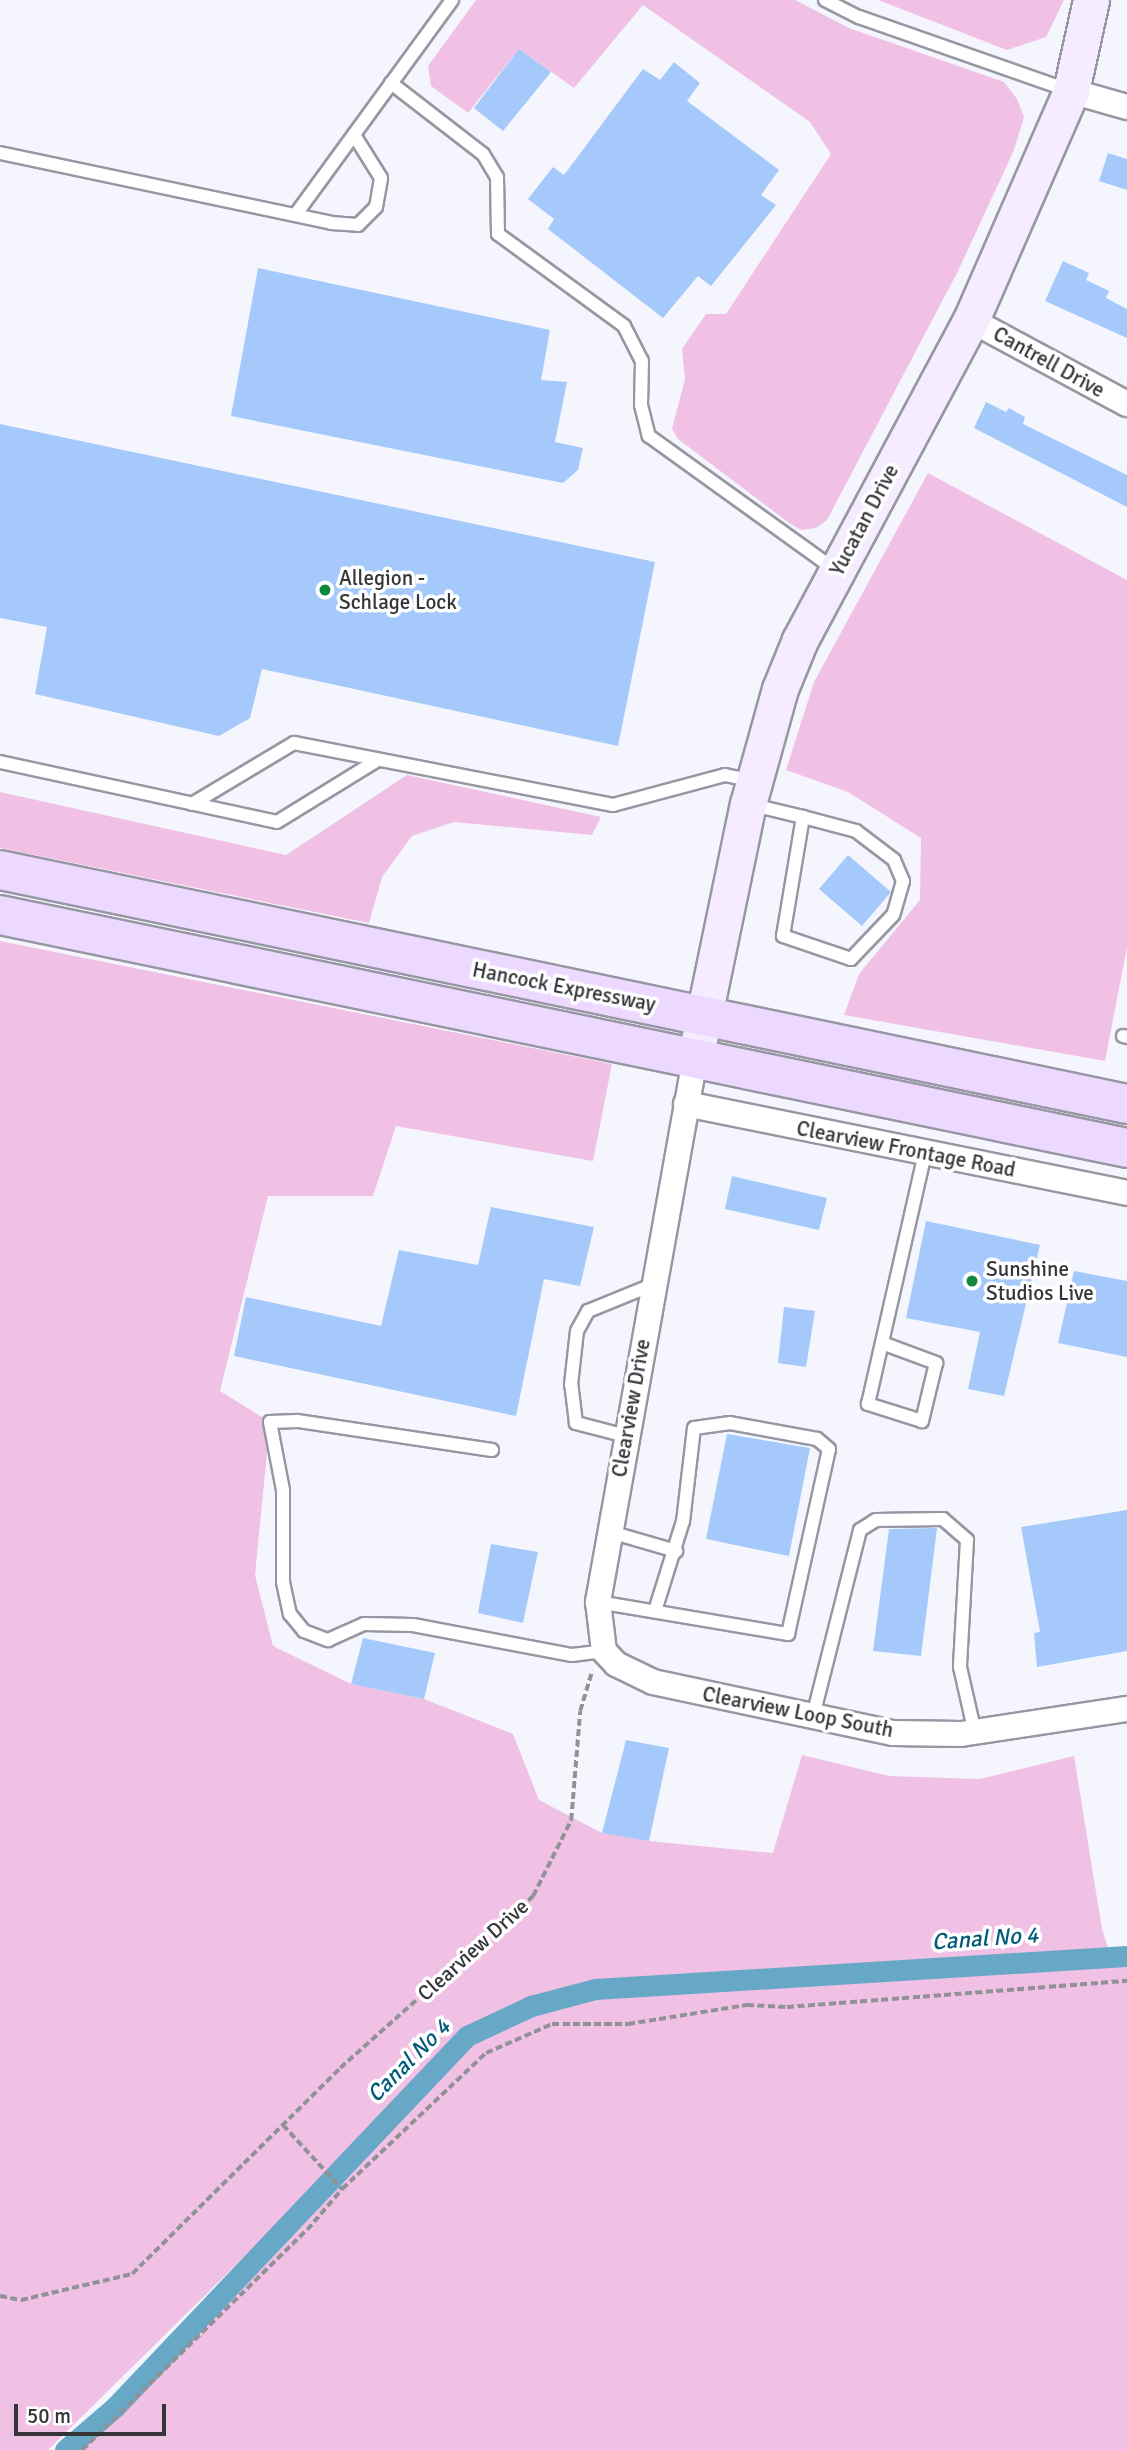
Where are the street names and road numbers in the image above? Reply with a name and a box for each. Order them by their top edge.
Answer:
street label: Cantrell Drive [989,321,1109,403]
street label: Yucatan Drive [824,460,904,580]
street label: Hancock Expressway [470,957,658,1017]
street label: Clearview Frontage Road [794,1115,1018,1183]
street label: Clearview Drive [606,1337,656,1479]
street label: Clearview Loop South [700,1681,896,1743]
street label: Clearview Drive [413,1894,533,2006]

